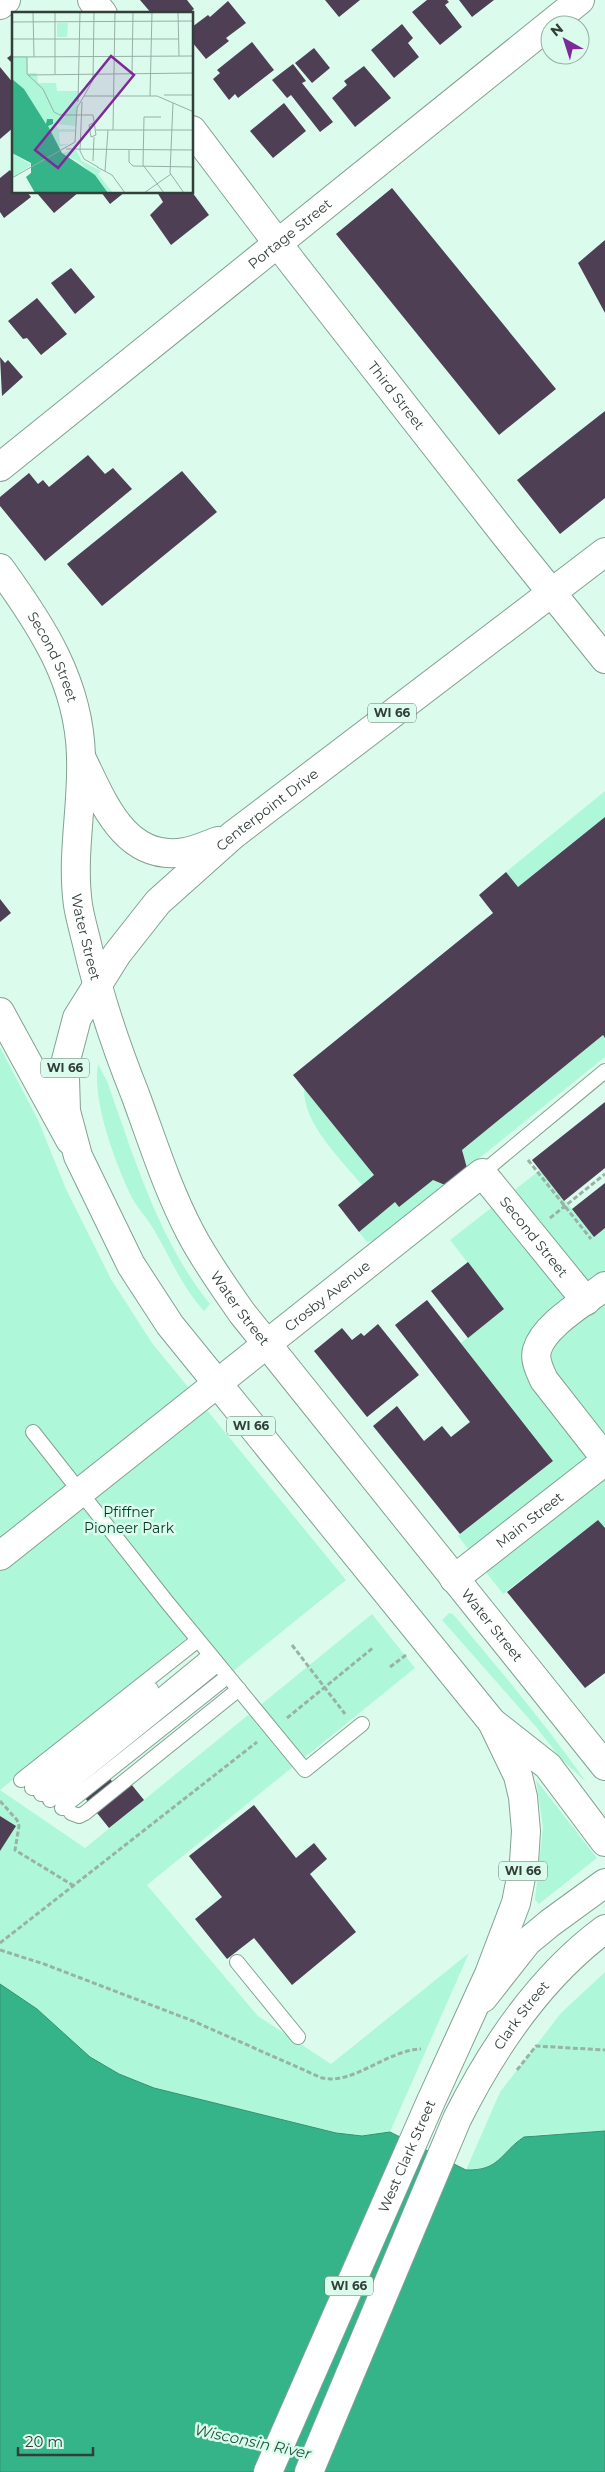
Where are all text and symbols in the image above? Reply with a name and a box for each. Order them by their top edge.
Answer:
inset map [12,12,194,194]
north arrow [540,15,590,65]
text: N [547,19,567,40]
street label: Portage Street [244,194,335,273]
street label: Third Street [364,358,429,434]
street label: Second Street [24,608,82,705]
road number: WI 66 [368,704,416,722]
street label: Centerpoint Drive [212,764,322,855]
street label: Water Street [68,892,105,982]
road number: WI 66 [41,1058,89,1078]
street label: Second Street [496,1193,572,1281]
street label: Crosby Avenue [281,1256,374,1335]
street label: Water Street [207,1267,274,1350]
road number: WI 66 [227,1416,275,1435]
street label: Main Street [492,1488,567,1552]
park label: Pfiffner Pioneer Park [84,1503,175,1537]
street label: Water Street [457,1585,527,1666]
road number: WI 66 [499,1862,547,1880]
street label: Clark Street [489,1977,553,2053]
street label: West Clark Street [374,2097,440,2215]
road number: WI 66 [325,2276,373,2296]
water label: Wisconsin River [193,2420,314,2463]
scale bar [18,2424,92,2456]
text: 20 m [25,2432,63,2451]

